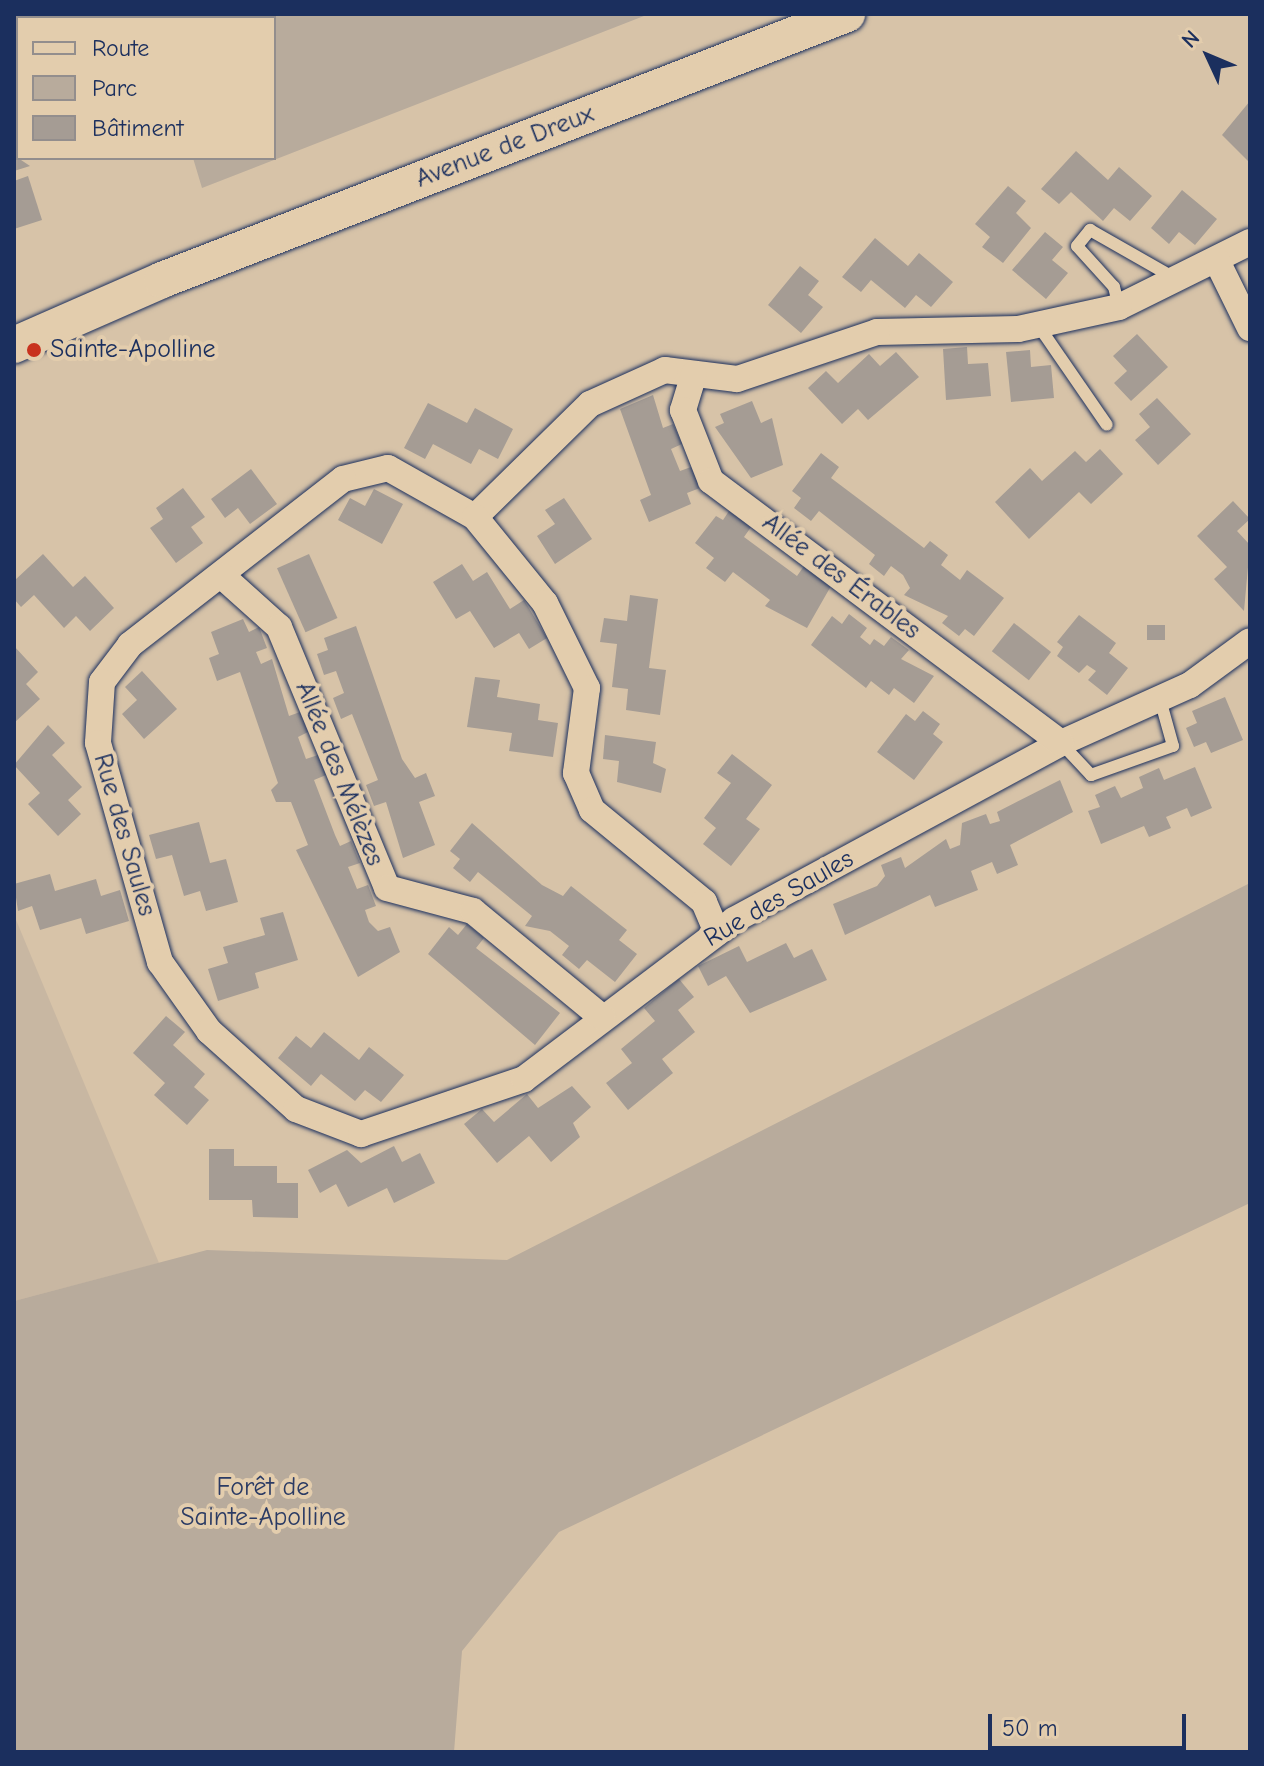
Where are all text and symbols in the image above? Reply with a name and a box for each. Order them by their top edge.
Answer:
legend [16,16,276,160]
north arrow [1168,16,1248,96]
text: N [1176,25,1205,54]
text: Route [92,34,149,62]
text: Parc [92,74,137,102]
street label: Avenue de Dreux [412,99,598,195]
text: Bâtiment [92,114,184,142]
place label: Sainte-Apolline [50,334,216,366]
marker: Sainte-Apolline [25,341,43,359]
street label: Allée des Érables [756,507,926,647]
street label: Allée des Mélèzes [288,677,390,871]
street label: Rue des Saules [86,750,162,920]
street label: Rue des Saules [699,844,859,954]
park label: Forêt de Sainte-Apolline [180,1472,346,1534]
scale bar [992,1698,1190,1748]
text: 50 m [1002,1714,1058,1742]

